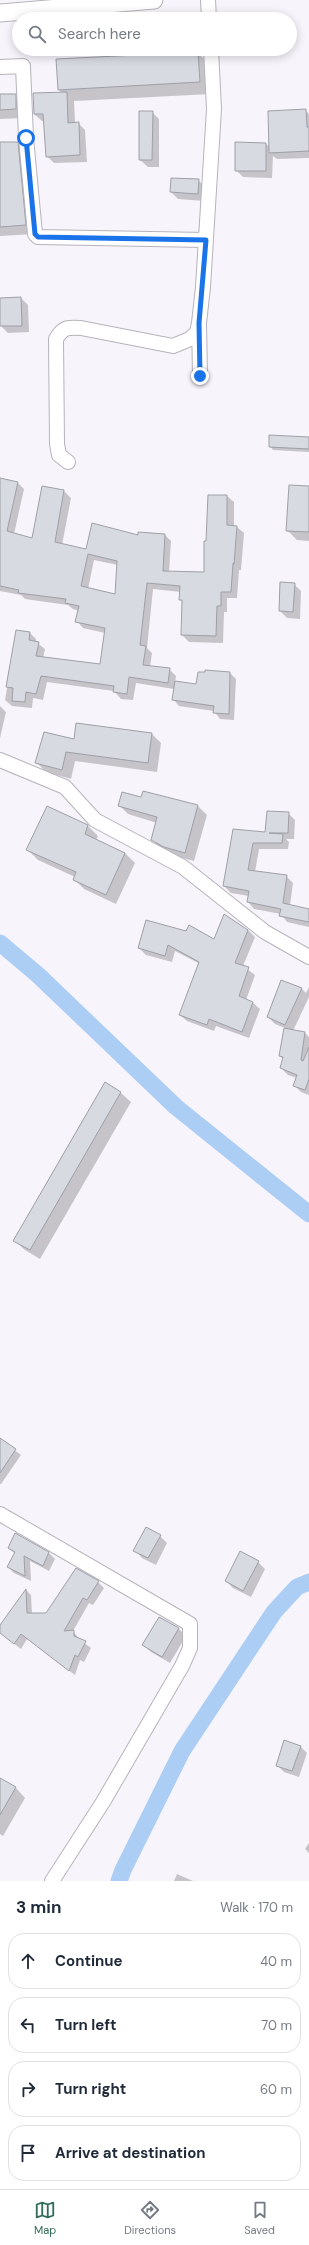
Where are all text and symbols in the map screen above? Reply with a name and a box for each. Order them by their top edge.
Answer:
search box [12,12,297,56]
icon: search [26,23,48,45]
text: Search here [58,24,141,44]
route start [17,129,35,147]
route end [191,367,209,385]
text: 3 min [16,1896,61,1918]
text: Walk · 170 m [220,1899,293,1916]
icon: ahead [17,1950,39,1972]
text: Continue [55,1951,123,1971]
text: 40 m [260,1953,292,1970]
icon: left [17,2014,39,2036]
text: Turn left [55,2015,116,2035]
text: 70 m [261,2017,292,2034]
icon: right [17,2078,39,2100]
text: Turn right [55,2079,126,2099]
text: 60 m [260,2081,292,2098]
icon: arrive [17,2142,39,2164]
text: Arrive at destination [55,2143,206,2163]
tab: Map [34,2199,56,2237]
tab: Directions [124,2199,176,2237]
tab: Saved [244,2199,275,2237]

